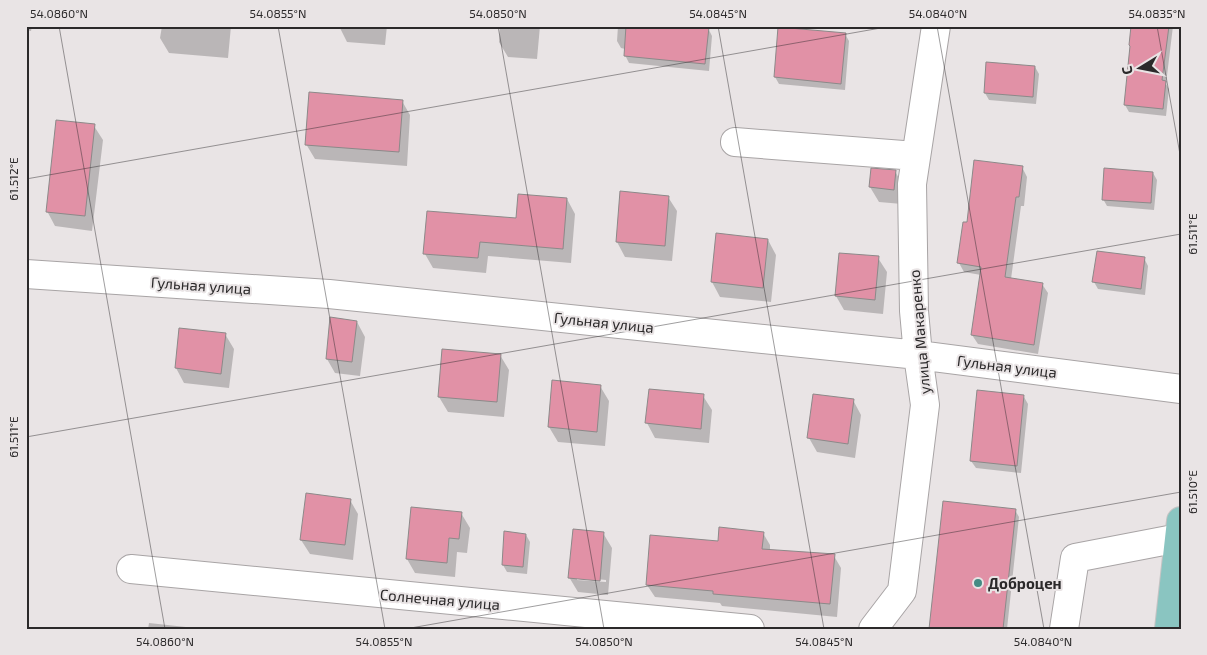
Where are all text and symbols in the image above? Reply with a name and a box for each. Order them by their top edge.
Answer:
text: 54.0860°N [30,6,88,20]
text: 54.0855°N [250,6,306,20]
text: 54.0850°N [469,6,527,20]
text: 54.0845°N [689,6,747,20]
text: 54.0840°N [909,6,967,20]
text: 54.0835°N [1128,6,1186,20]
north arrow [1114,42,1164,92]
text: С [1118,65,1136,76]
text: 61.512°E [6,157,20,201]
text: 61.511°E [1185,213,1199,255]
street label: улица Макаренко [905,269,934,395]
street label: Гульная улица [150,273,252,298]
street label: Гульная улица [553,308,655,337]
street label: Гульная улица [956,351,1058,382]
text: 61.511°E [6,416,20,458]
text: 61.510°E [1185,470,1199,514]
place label: Доброцен [988,574,1062,592]
marker: Доброцен [972,577,984,589]
street label: Солнечная улица [379,585,501,614]
text: 54.0860°N [136,634,194,648]
text: 54.0855°N [356,634,412,648]
text: 54.0850°N [575,634,633,648]
text: 54.0845°N [795,634,853,648]
text: 54.0840°N [1014,634,1072,648]

